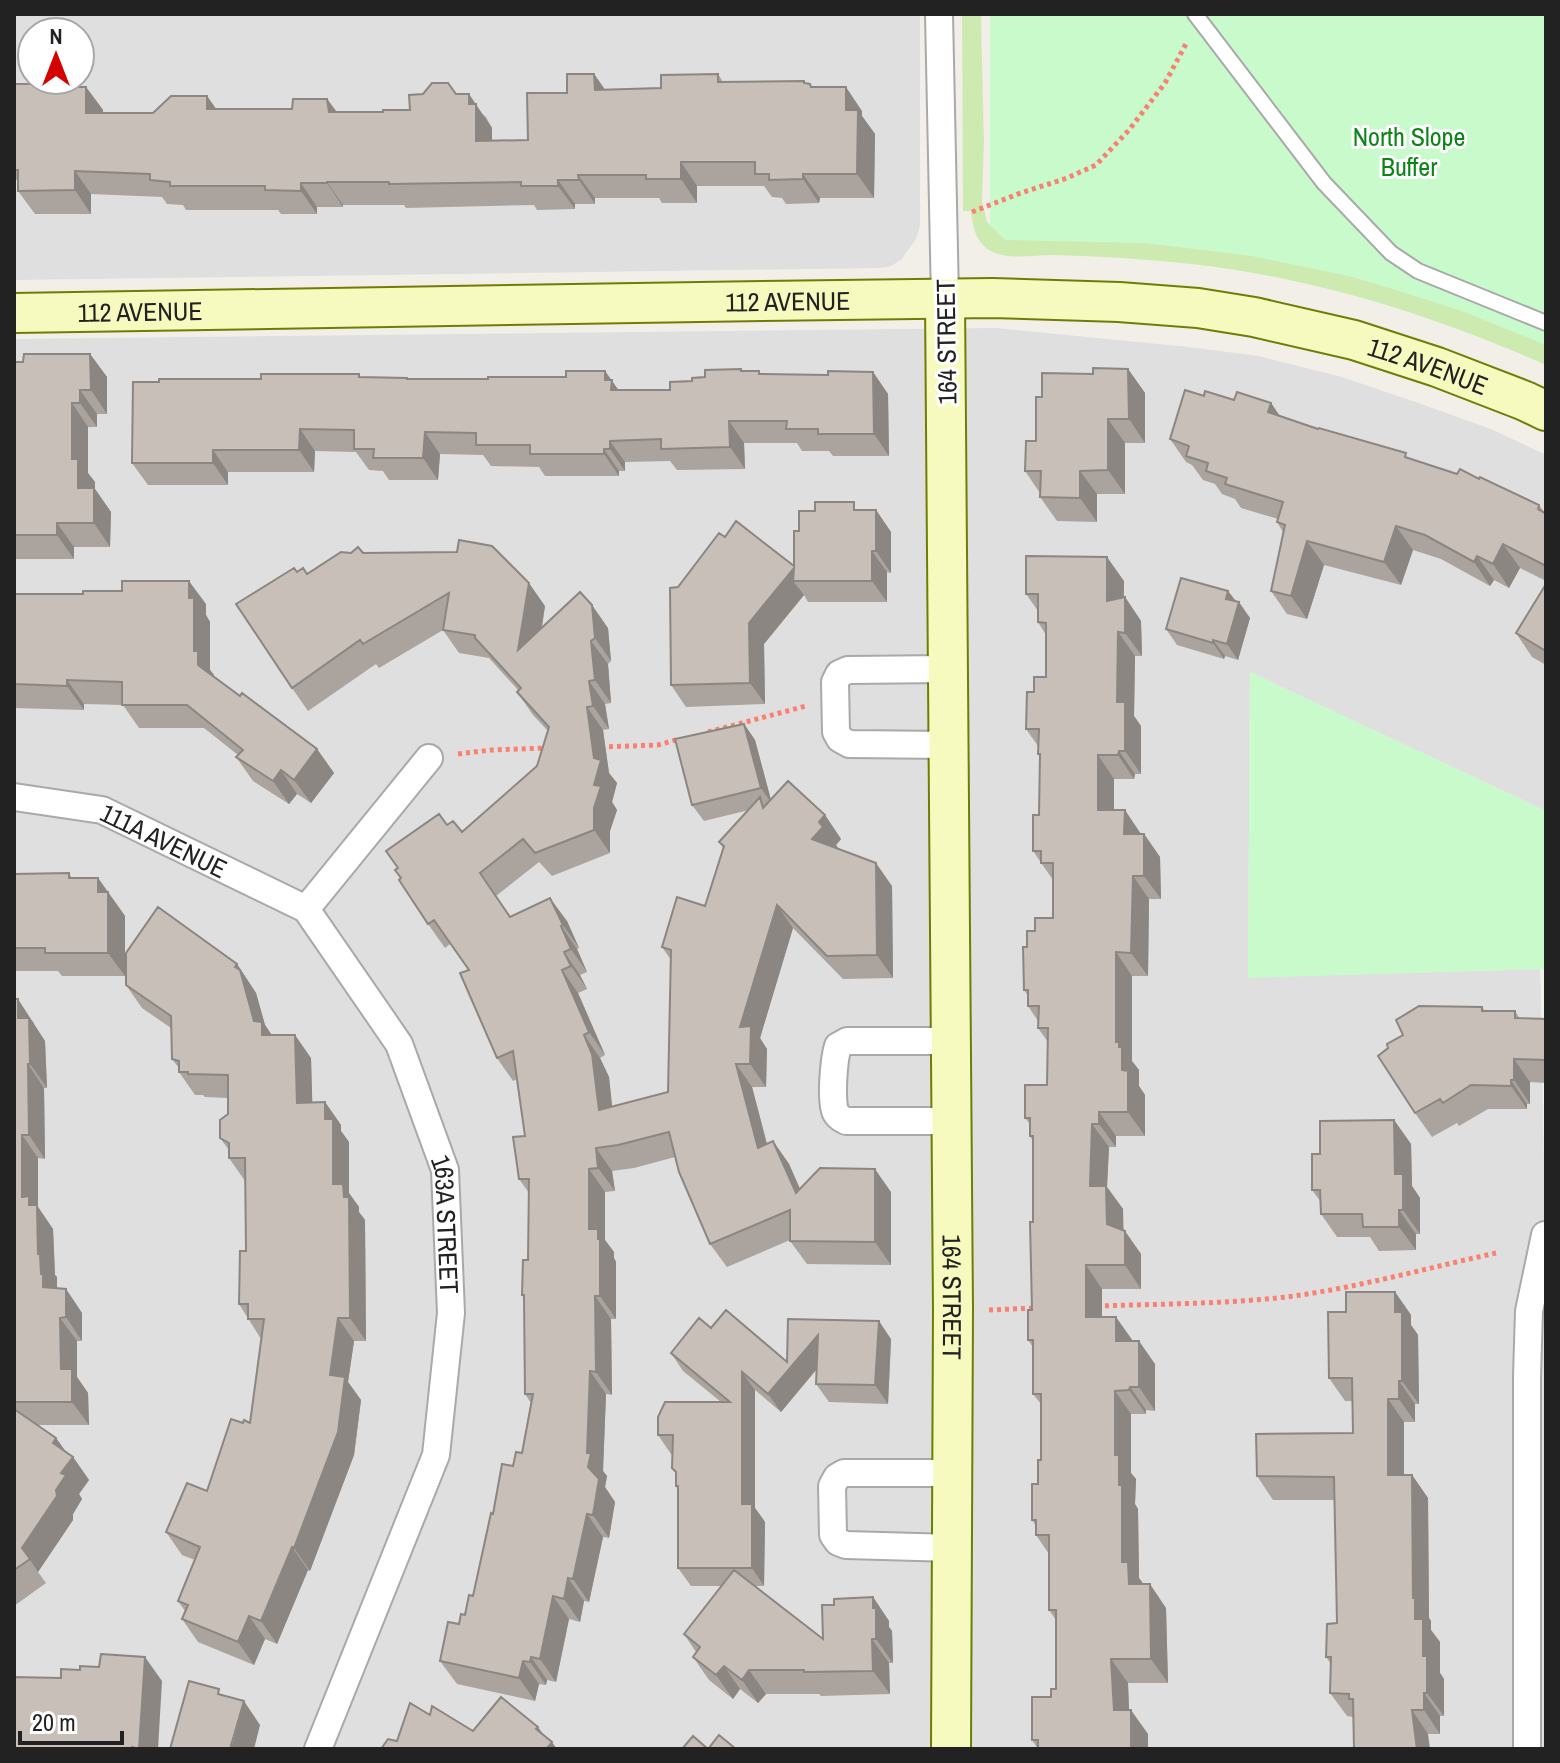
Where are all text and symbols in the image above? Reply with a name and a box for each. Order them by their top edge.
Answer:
north arrow [16,16,96,96]
text: N [49,21,63,51]
park label: North Slope Buffer [1353,119,1465,184]
street label: 164 STREET [927,279,965,405]
street label: 112 AVENUE [725,282,851,319]
street label: 112 AVENUE [77,292,203,329]
street label: 112 AVENUE [1364,328,1493,403]
street label: 111A AVENUE [95,795,233,886]
street label: 163A STREET [423,1150,468,1294]
street label: 164 STREET [935,1234,971,1360]
scale bar [20,1695,122,1745]
text: 20 m [32,1706,76,1738]

